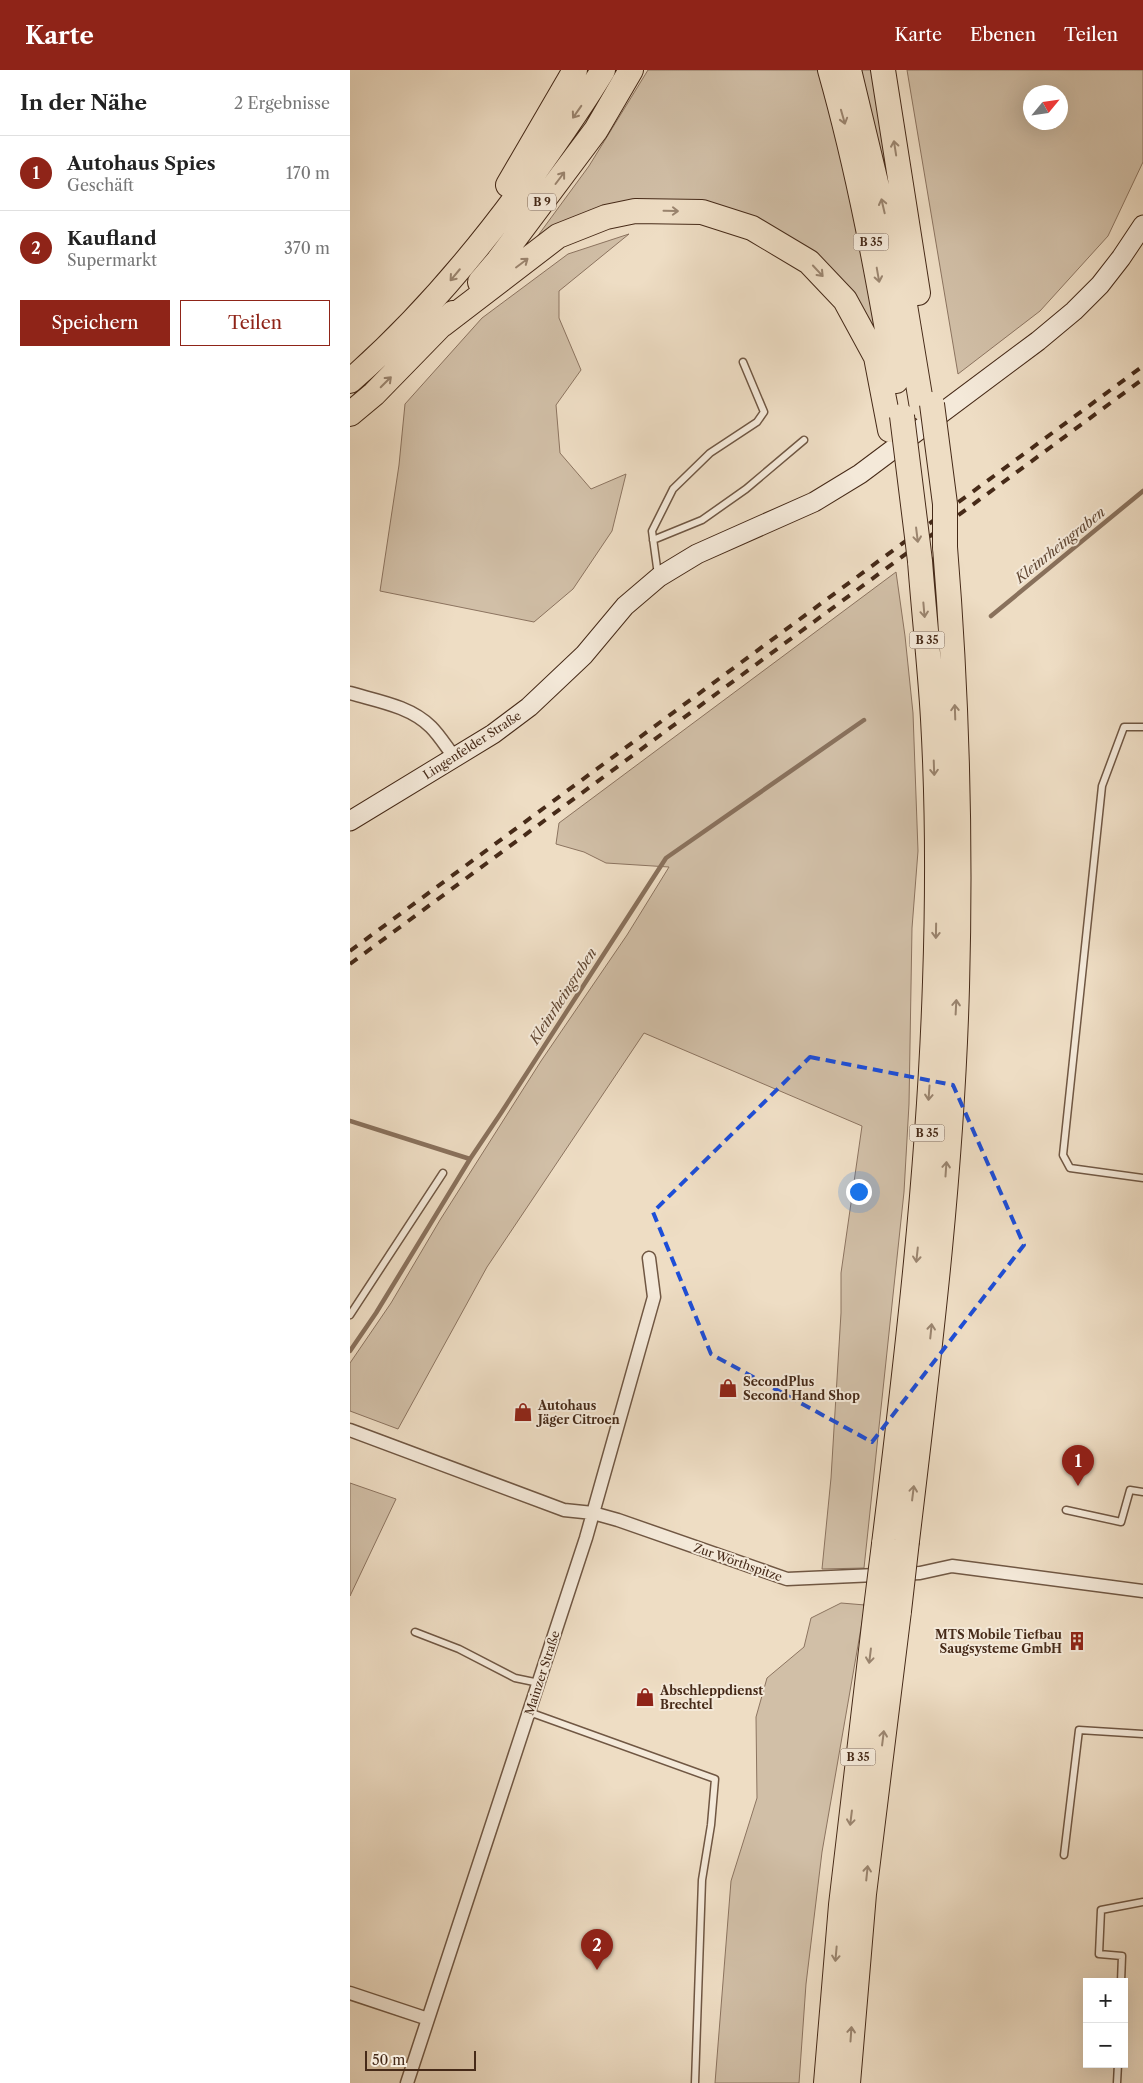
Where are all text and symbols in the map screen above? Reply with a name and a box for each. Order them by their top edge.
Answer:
text: Karte [25,21,94,50]
text: Karte [894,24,942,46]
text: Ebenen [970,24,1036,46]
text: Teilen [1064,24,1118,46]
north arrow [1023,85,1068,130]
text: In der Nähe [20,90,147,115]
text: 2 Ergebnisse [234,93,330,113]
one-way arrow [572,105,582,119]
one-way arrow [839,108,848,124]
one-way arrow [890,140,900,156]
text: Autohaus Spies [67,152,216,175]
text: 1 [32,163,40,183]
text: 170 m [286,163,330,183]
one-way arrow [555,171,565,185]
text: Geschäft [67,175,134,195]
road number: B 9 [528,194,556,210]
one-way arrow [878,198,887,214]
one-way arrow [663,207,679,216]
text: Kaufland [67,227,157,250]
road number: B 35 [854,233,888,250]
text: 2 [31,238,41,258]
text: 370 m [284,238,330,258]
text: Supermarkt [67,250,157,270]
one-way arrow [515,258,529,268]
one-way arrow [812,265,824,278]
one-way arrow [874,267,884,283]
one-way arrow [450,268,461,281]
button: Speichern [20,300,170,346]
button: Teilen [180,300,330,346]
one-way arrow [380,375,392,388]
water label: Kleinrheingraben [1010,503,1109,588]
one-way arrow [912,527,922,543]
one-way arrow [919,602,929,618]
road number: B 35 [910,632,944,648]
one-way arrow [950,705,960,721]
street label: Lingenfelder Straße [420,708,524,782]
one-way arrow [930,760,939,776]
one-way arrow [932,922,941,938]
water label: Kleinrheingraben [525,945,601,1048]
one-way arrow [952,999,961,1015]
one-way arrow [925,1085,934,1101]
road number: B 35 [910,1124,944,1142]
one-way arrow [942,1162,951,1178]
your location [846,1179,872,1205]
one-way arrow [912,1247,922,1263]
one-way arrow [926,1323,936,1339]
place label: SecondPlus Second Hand Shop [743,1374,860,1403]
shop icon: SecondPlus Second Hand Shop [717,1377,739,1399]
place label: Autohaus Jäger Citroen [536,1398,621,1427]
shop icon: Autohaus Jäger Citroen [512,1401,534,1423]
pin: 1 [1062,1445,1094,1486]
one-way arrow [908,1485,918,1501]
street label: Zur Wörthspitze [692,1540,785,1584]
place label: MTS Mobile Tiefbau Saugsysteme GmbH [935,1627,1062,1656]
street label: Mainzer Straße [521,1628,563,1717]
building icon: MTS Mobile Tiefbau Saugsysteme GmbH [1066,1630,1088,1652]
one-way arrow [865,1648,875,1664]
place label: Abschleppdienst Brechtel [659,1683,763,1712]
shop icon: Abschleppdienst Brechtel [634,1686,656,1708]
one-way arrow [878,1730,888,1746]
road number: B 35 [840,1748,876,1765]
one-way arrow [846,1809,856,1825]
one-way arrow [862,1865,872,1881]
pin: 2 [581,1929,613,1970]
one-way arrow [831,1946,841,1962]
map controls [1083,1978,1128,2068]
button: + [1083,1978,1128,2023]
button: − [1083,2023,1128,2068]
one-way arrow [847,2027,856,2043]
scale bar [365,2048,476,2071]
text: 50 m [372,2051,405,2069]

